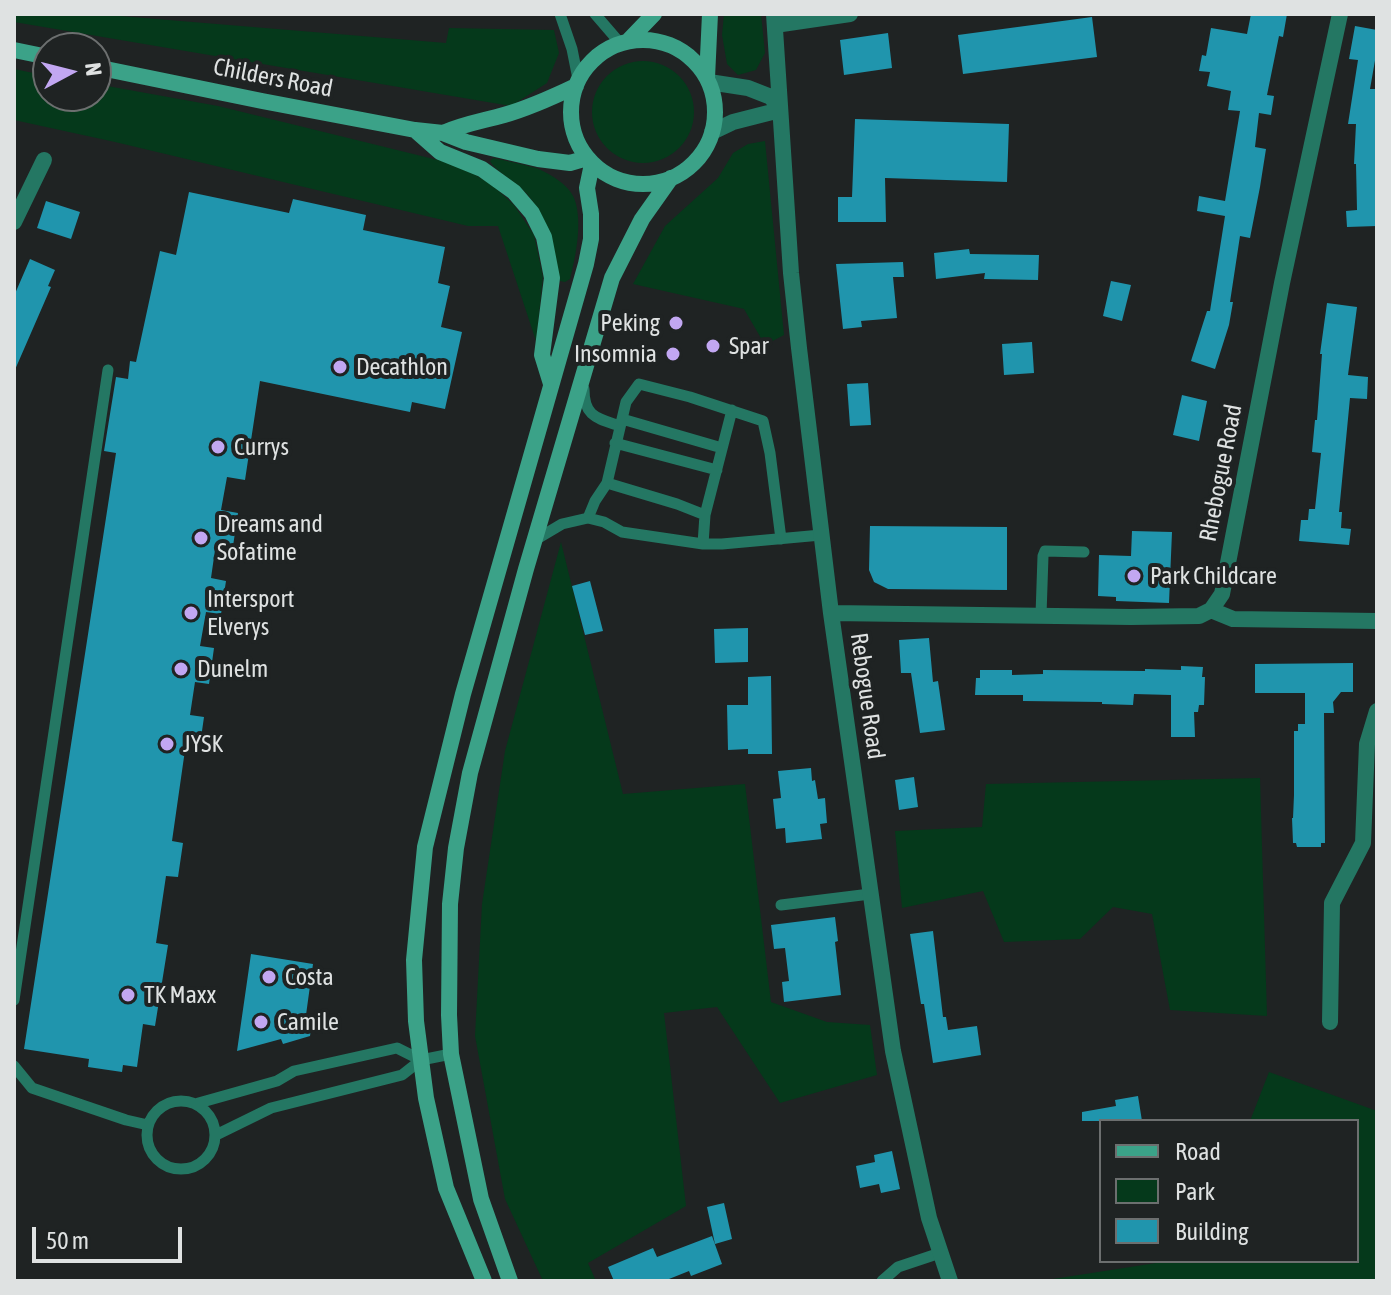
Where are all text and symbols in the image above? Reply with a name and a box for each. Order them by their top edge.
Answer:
north arrow [32,32,112,112]
street label: Childers Road [211,52,335,104]
text: N [80,61,108,77]
place label: Peking [600,309,660,337]
marker: Peking [667,314,685,332]
place label: Spar [729,332,769,360]
marker: Spar [704,337,722,355]
place label: Insomnia [574,340,657,368]
marker: Insomnia [664,345,682,363]
place label: Decathlon [356,353,448,381]
marker: Decathlon [331,358,349,376]
street label: Rhebogue Road [1194,402,1248,544]
place label: Currys [234,433,289,461]
marker: Currys [209,438,227,456]
place label: Dreams and Sofatime [217,510,323,566]
marker: Dreams and Sofatime [192,529,210,547]
place label: Park Childcare [1150,562,1277,590]
marker: Park Childcare [1125,567,1143,585]
place label: Intersport Elverys [207,585,294,641]
marker: Intersport Elverys [182,604,200,622]
street label: Rebogue Road [844,631,890,761]
place label: Dunelm [197,655,268,683]
marker: Dunelm [172,660,190,678]
place label: JYSK [183,730,223,758]
marker: JYSK [158,735,176,753]
place label: Costa [285,963,334,991]
marker: Costa [260,968,278,986]
place label: TK Maxx [144,981,216,1009]
marker: TK Maxx [119,986,137,1004]
place label: Camile [277,1008,339,1036]
marker: Camile [252,1013,270,1031]
legend [1099,1119,1359,1263]
text: Road [1175,1138,1221,1165]
text: Park [1175,1178,1215,1205]
scale bar [36,1211,186,1261]
text: Building [1175,1218,1248,1245]
text: 50 m [46,1227,89,1254]

